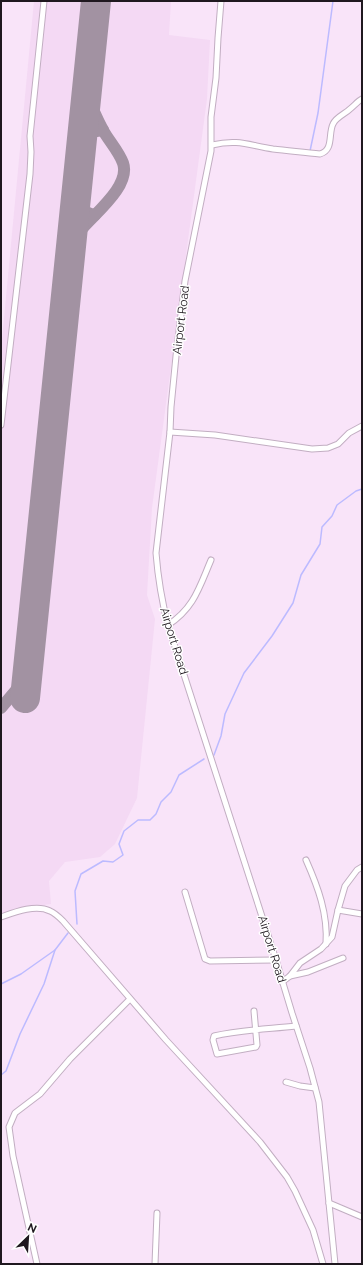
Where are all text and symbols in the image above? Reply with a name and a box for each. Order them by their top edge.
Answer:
street label: Airport Road [170,285,192,355]
street label: Airport Road [157,606,191,676]
street label: Airport Road [255,914,289,984]
north arrow [8,1217,48,1257]
text: N [25,1221,39,1236]

